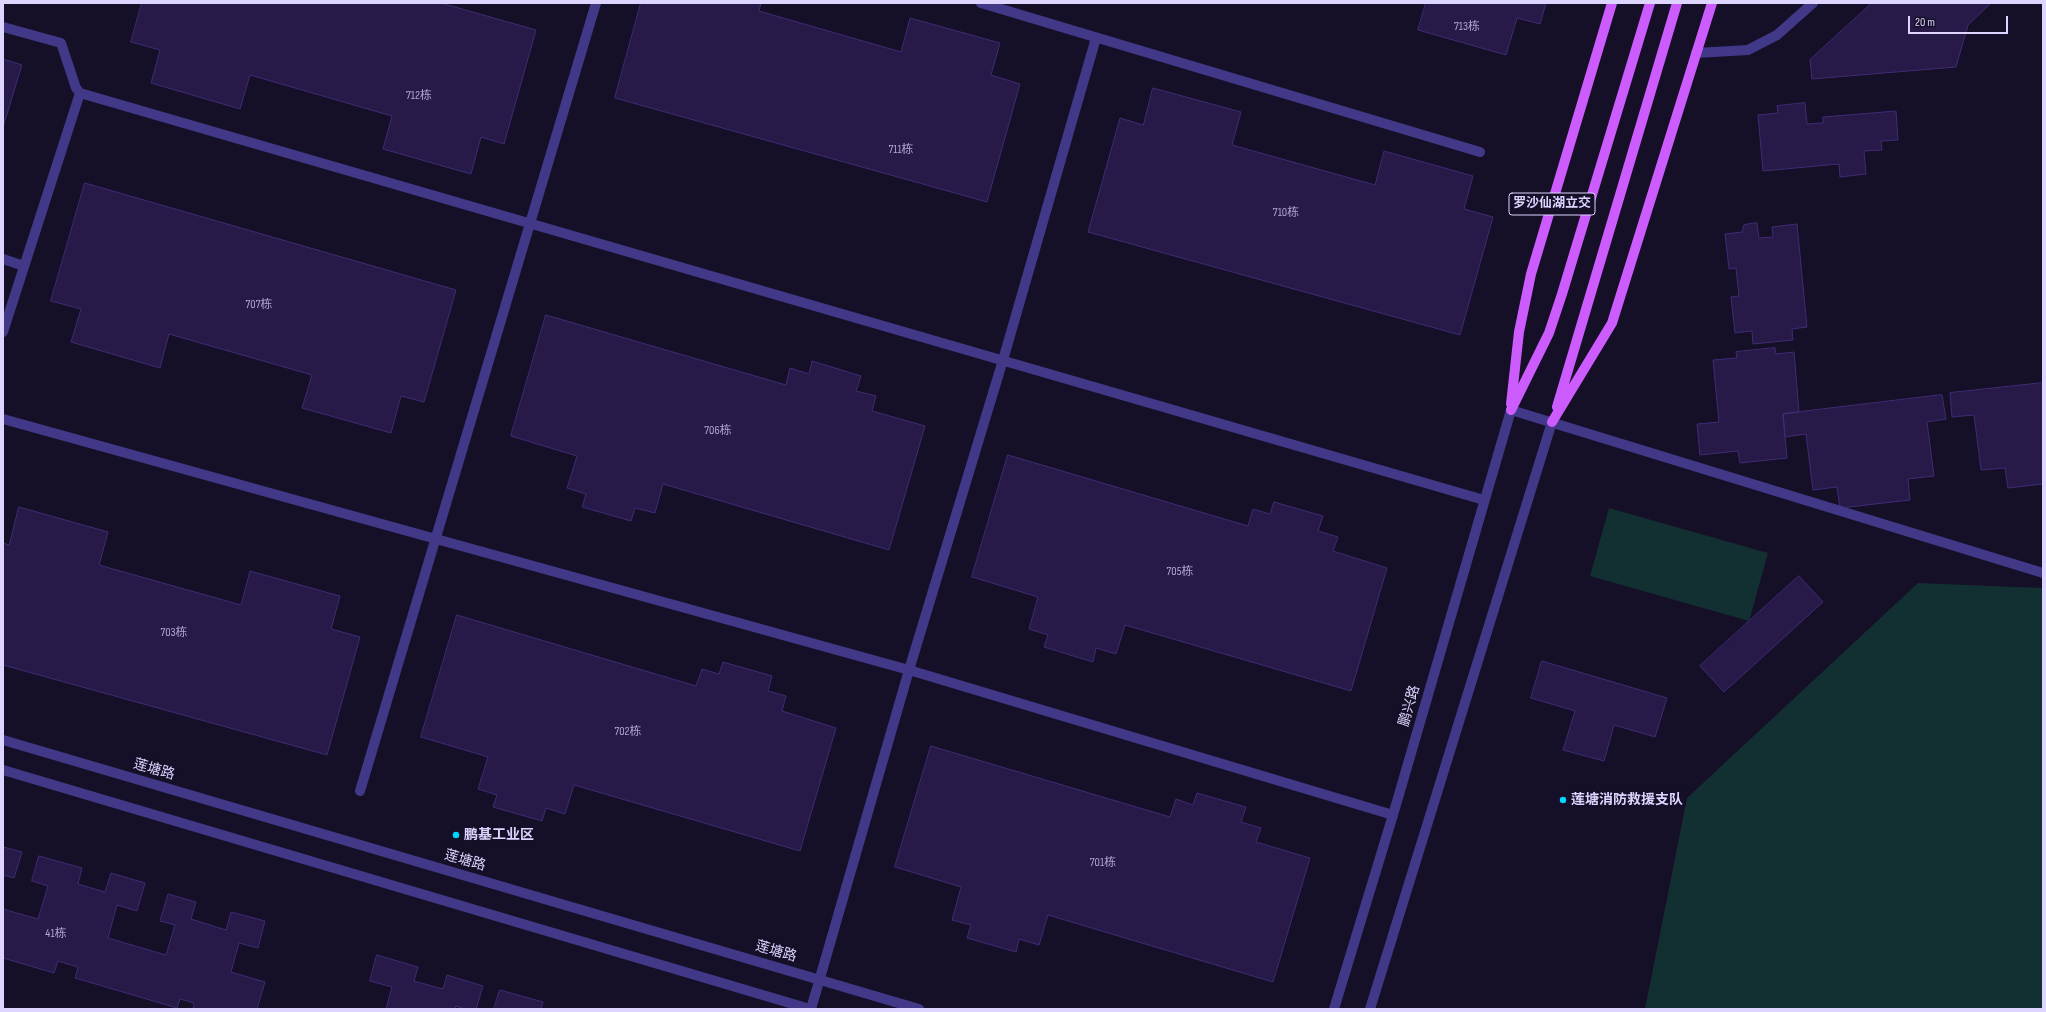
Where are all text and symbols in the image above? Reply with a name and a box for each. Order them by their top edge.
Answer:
scale bar [1910,8,2010,34]
text: 20 m [1915,15,1935,30]
house number: 713栋 [1454,20,1480,34]
house number: 712栋 [406,89,432,103]
house number: 711栋 [888,143,914,157]
road number: 罗沙仙湖立交 [1509,193,1595,215]
house number: 710栋 [1273,206,1299,220]
house number: 707栋 [246,298,272,312]
house number: 706栋 [704,424,732,438]
house number: 705栋 [1167,565,1193,579]
house number: 703栋 [160,626,188,640]
street label: 鹏兴路 [1396,683,1424,729]
house number: 702栋 [614,725,642,739]
street label: 莲塘路 [131,756,177,784]
place label: 莲塘消防救援支队 [1571,792,1683,808]
marker: 莲塘消防救援支队 [1558,795,1568,805]
place label: 鹏基工业区 [464,827,534,843]
marker: 鹏基工业区 [451,830,461,840]
street label: 莲塘路 [442,847,488,875]
house number: 701栋 [1090,856,1116,870]
house number: 41栋 [45,927,67,941]
street label: 莲塘路 [753,938,799,966]

